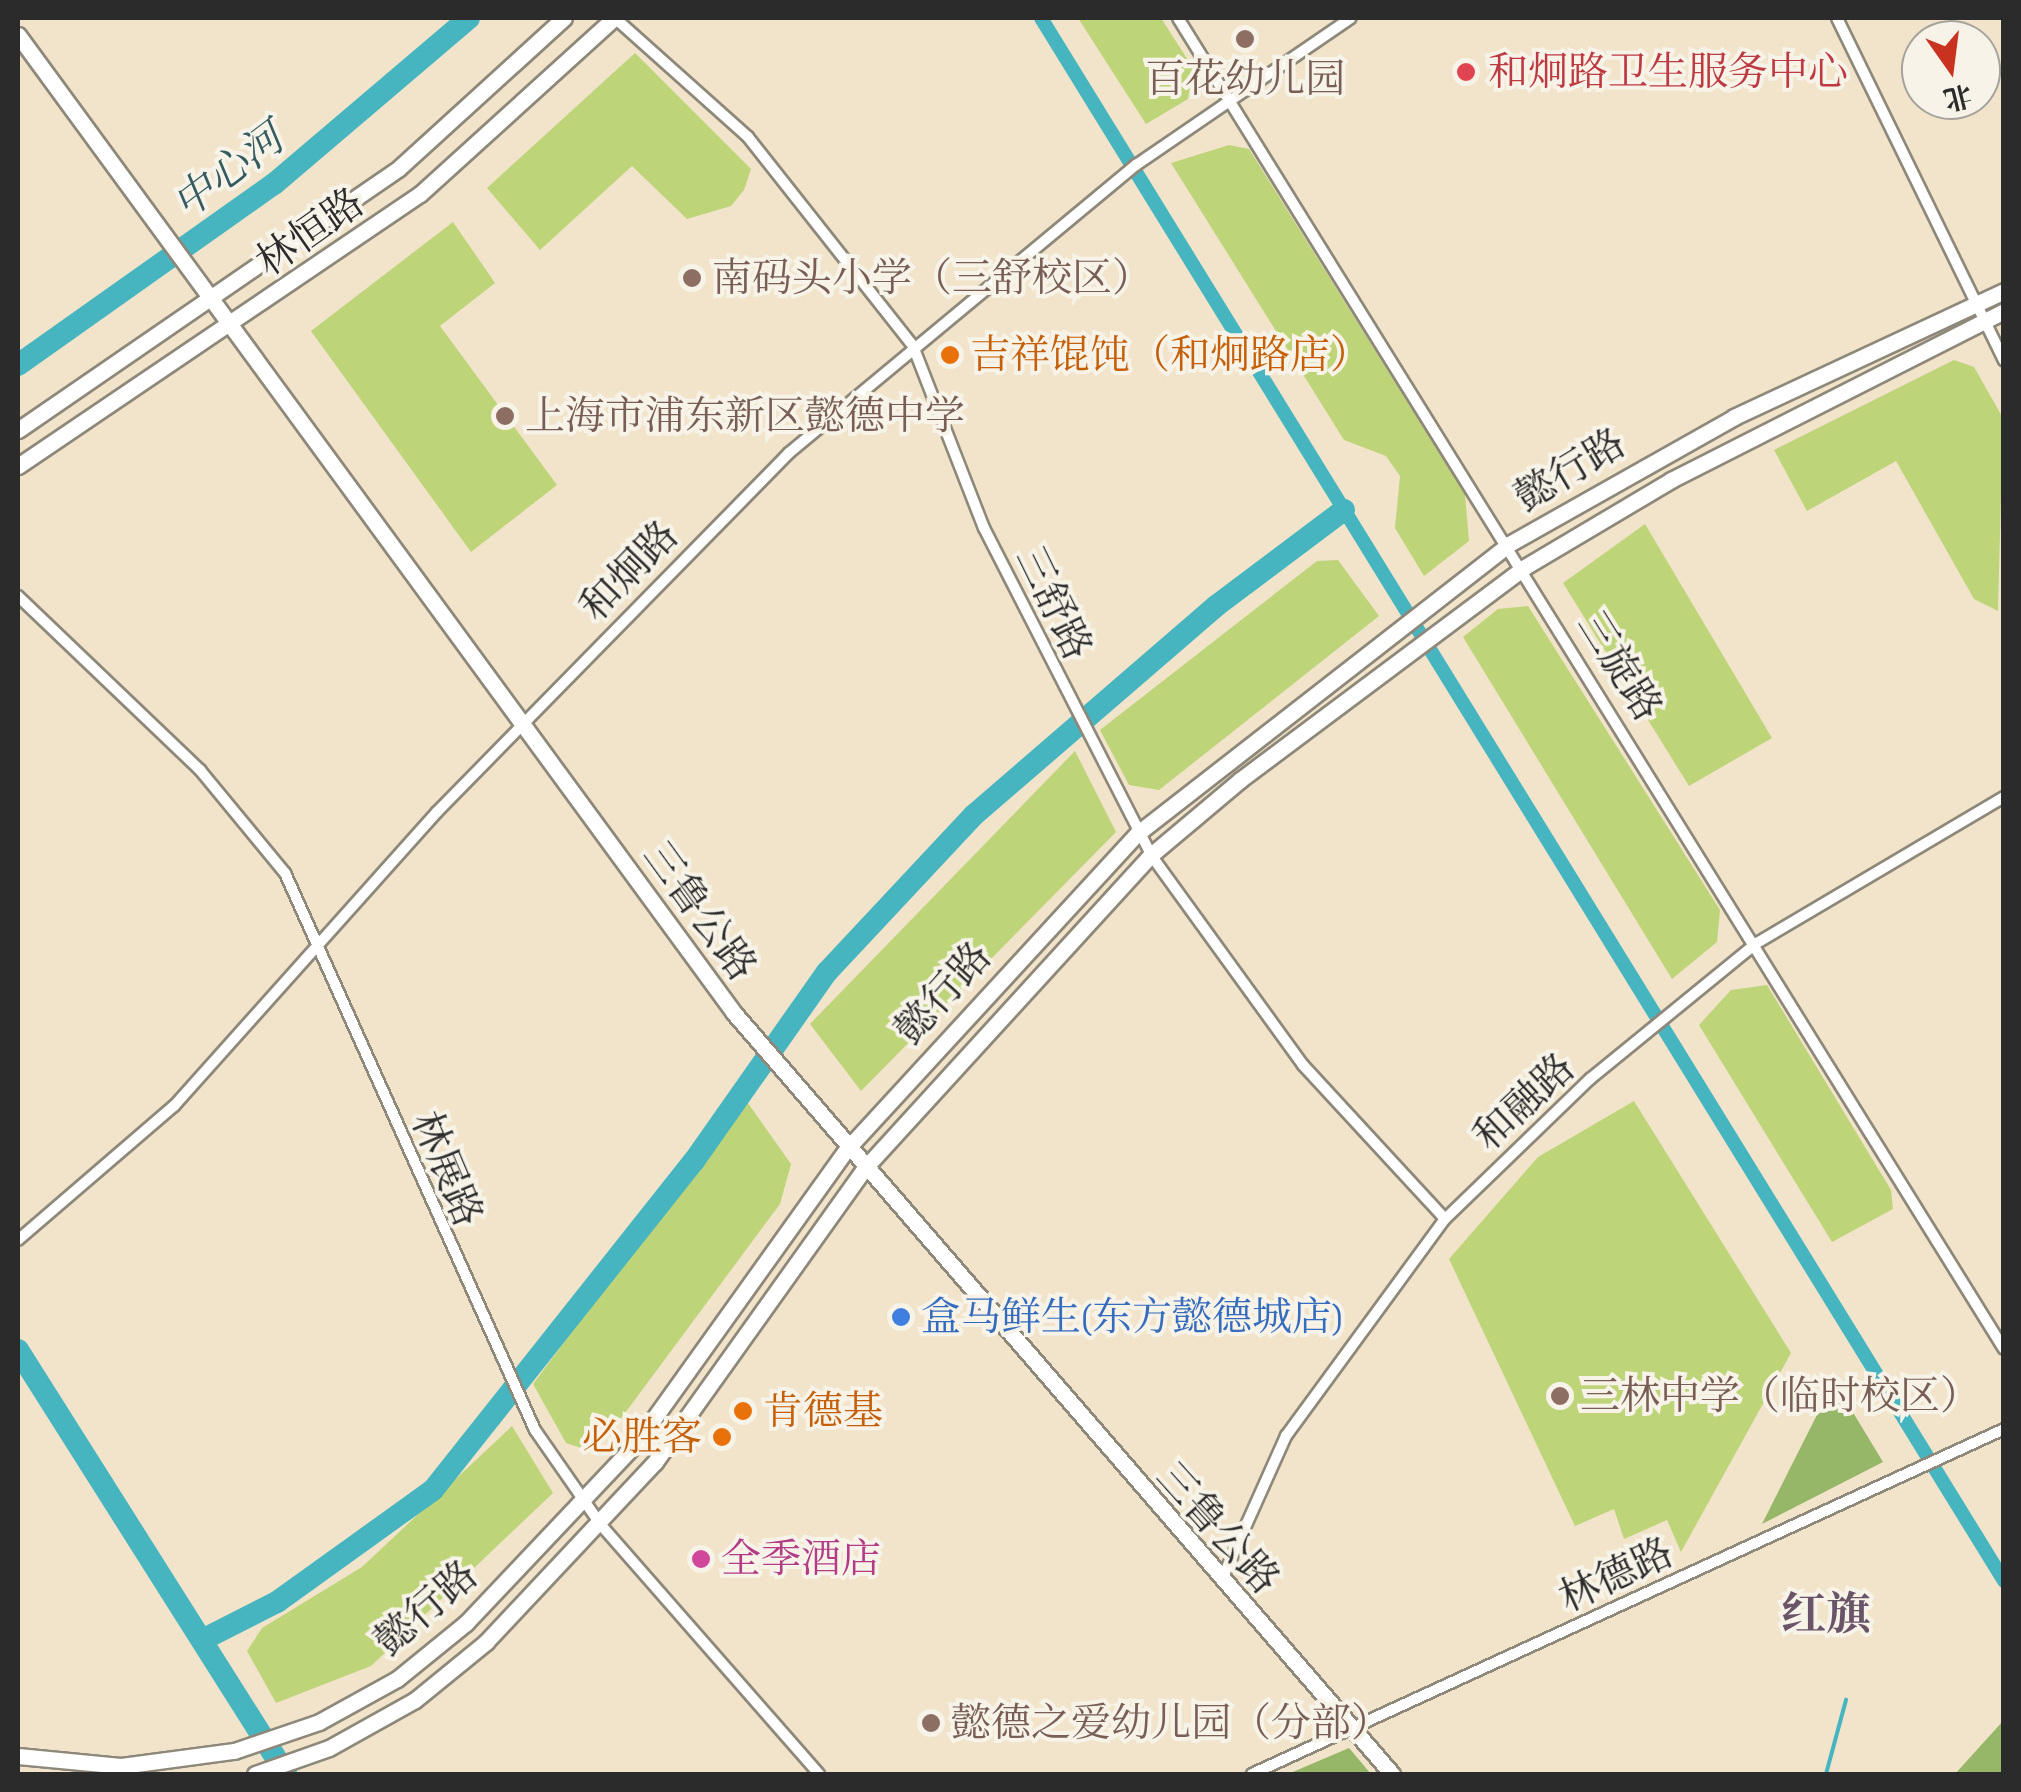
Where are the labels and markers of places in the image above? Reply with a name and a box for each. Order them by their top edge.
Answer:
marker: 百花幼儿园 [1234,28,1256,50]
place label: 和炯路卫生服务中心 [1488,48,1848,96]
place label: 百花幼儿园 [1145,55,1345,103]
marker: 和炯路卫生服务中心 [1453,59,1479,85]
place label: 南码头小学（三舒校区） [712,254,1152,302]
marker: 南码头小学（三舒校区） [681,267,703,289]
place label: 吉祥馄饨（和炯路店） [970,331,1370,379]
marker: 吉祥馄饨（和炯路店） [939,344,961,366]
place label: 上海市浦东新区懿德中学 [525,392,965,440]
marker: 上海市浦东新区懿德中学 [494,405,516,427]
place label: 盒马鲜生(东方懿德城店) [921,1293,1343,1341]
marker: 盒马鲜生(东方懿德城店) [890,1306,912,1328]
place label: 三林中学（临时校区） [1580,1372,1980,1420]
marker: 三林中学（临时校区） [1549,1385,1571,1407]
place label: 肯德基 [763,1387,883,1435]
marker: 肯德基 [732,1400,754,1422]
place label: 必胜客 [582,1413,702,1461]
marker: 必胜客 [711,1426,733,1448]
place label: 全季酒店 [721,1535,881,1583]
marker: 全季酒店 [690,1548,712,1570]
place label: 懿德之爱幼儿园（分部） [951,1699,1391,1747]
marker: 懿德之爱幼儿园（分部） [920,1712,942,1734]

